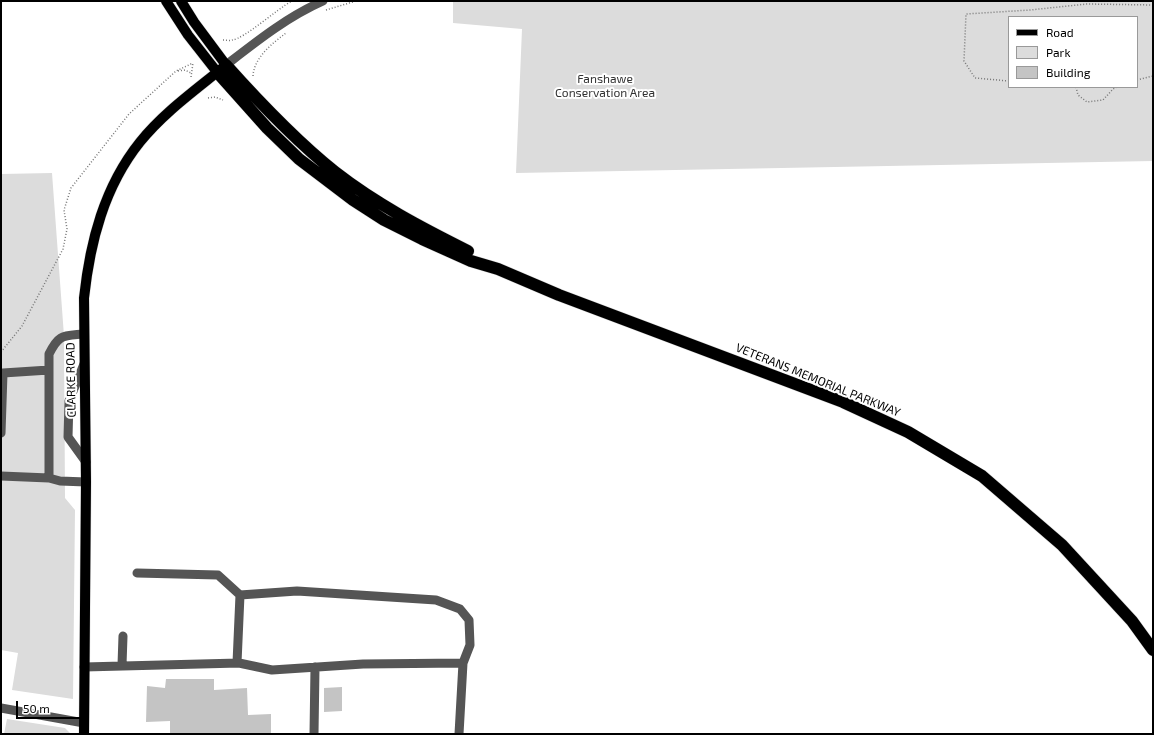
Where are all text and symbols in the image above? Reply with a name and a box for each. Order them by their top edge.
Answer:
legend [1008,16,1138,88]
text: Road [1046,25,1074,39]
text: Park [1046,45,1071,59]
text: Building [1046,65,1090,79]
park label: Fanshawe Conservation Area [555,72,655,100]
street label: VETERANS MEMORIAL PARKWAY [733,340,903,420]
street label: CLARKE ROAD [63,342,79,418]
scale bar [18,693,88,719]
text: 50 m [23,701,50,715]

